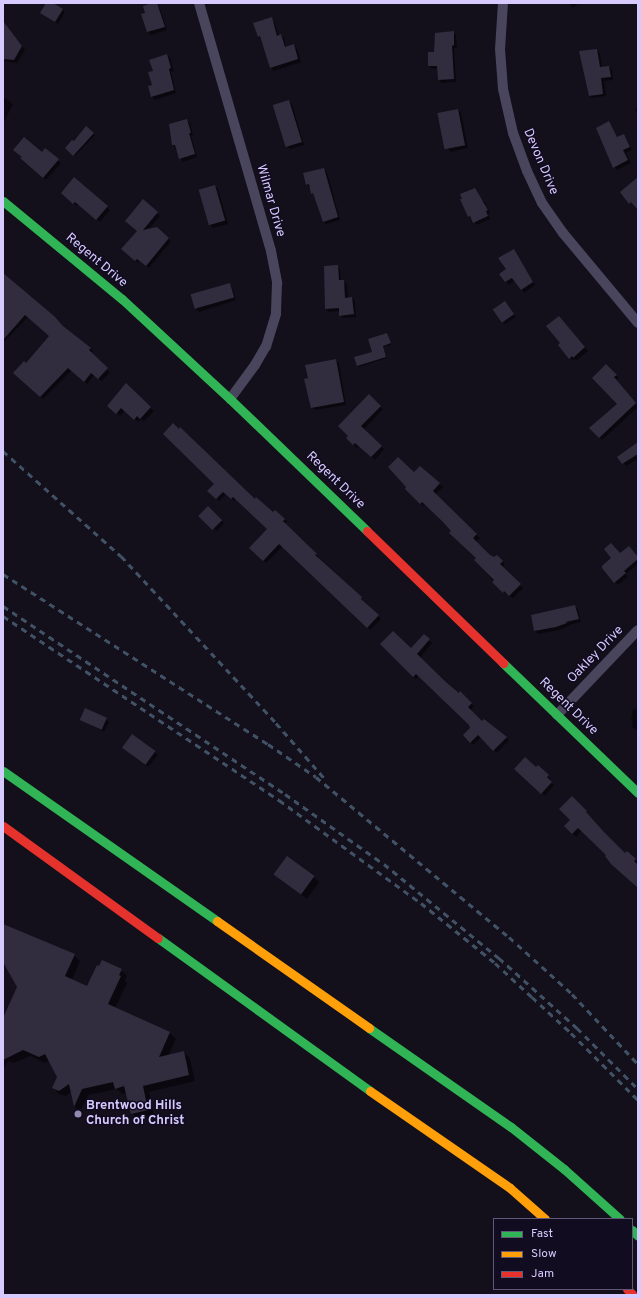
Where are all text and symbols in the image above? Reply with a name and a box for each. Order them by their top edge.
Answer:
street label: Devon Drive [519,127,561,197]
street label: Wilmar Drive [252,163,288,239]
street label: Regent Drive [62,231,130,291]
street label: Regent Drive [302,449,368,513]
street label: Oakley Drive [565,623,627,687]
street label: Regent Drive [535,675,601,739]
place label: Brentwood Hills Church of Christ [86,1099,184,1130]
marker: Brentwood Hills Church of Christ [73,1109,83,1119]
legend [493,1218,633,1290]
text: Fast [531,1226,553,1242]
text: Slow [531,1246,557,1262]
text: Jam [531,1266,554,1282]

